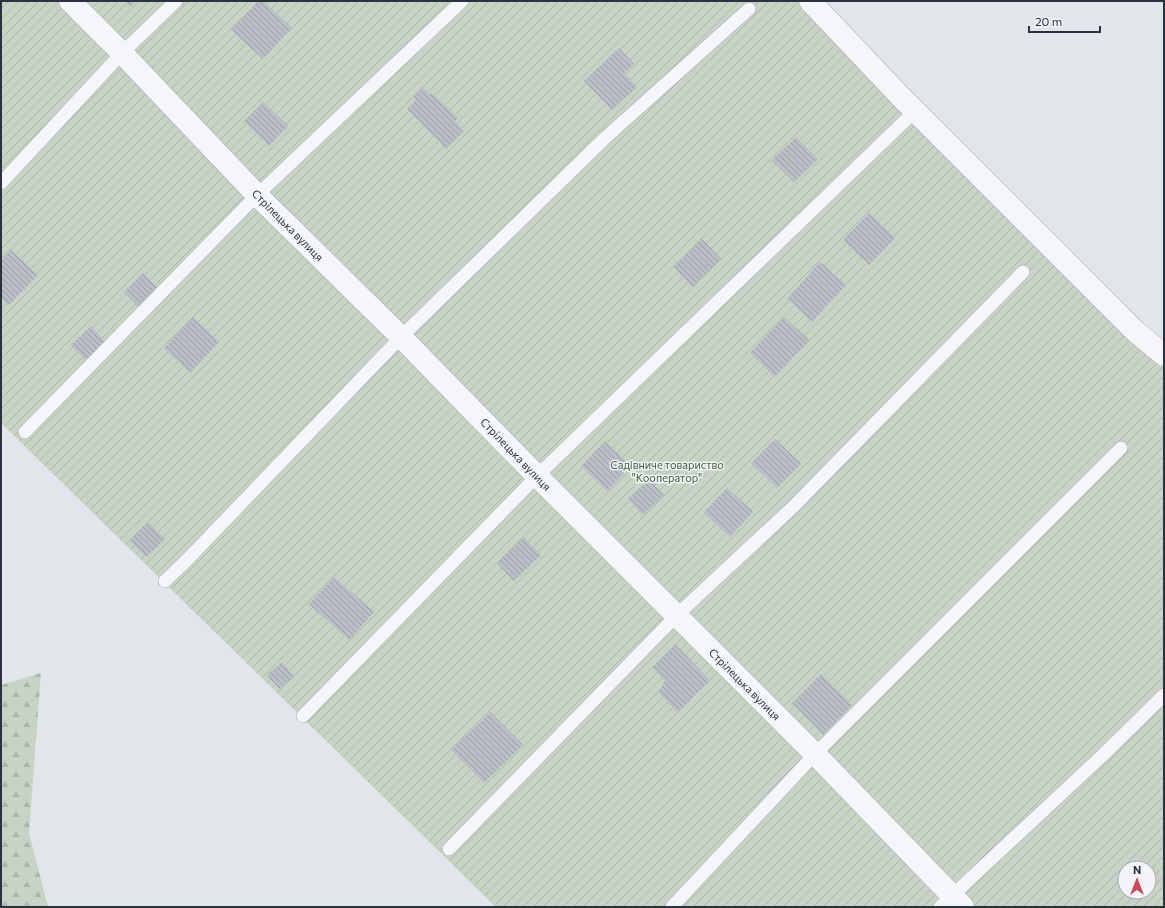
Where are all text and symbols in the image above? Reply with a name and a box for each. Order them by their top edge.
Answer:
scale bar [1029,8,1100,34]
text: 20 m [1035,14,1062,28]
street label: Стрілецька вулиця [250,187,326,263]
street label: Стрілецька вулиця [478,415,554,493]
park label: Садівниче товариство "Кооператор" [610,458,724,484]
street label: Стрілецька вулиця [707,646,783,722]
north arrow [1117,860,1157,900]
text: N [1133,863,1141,876]

